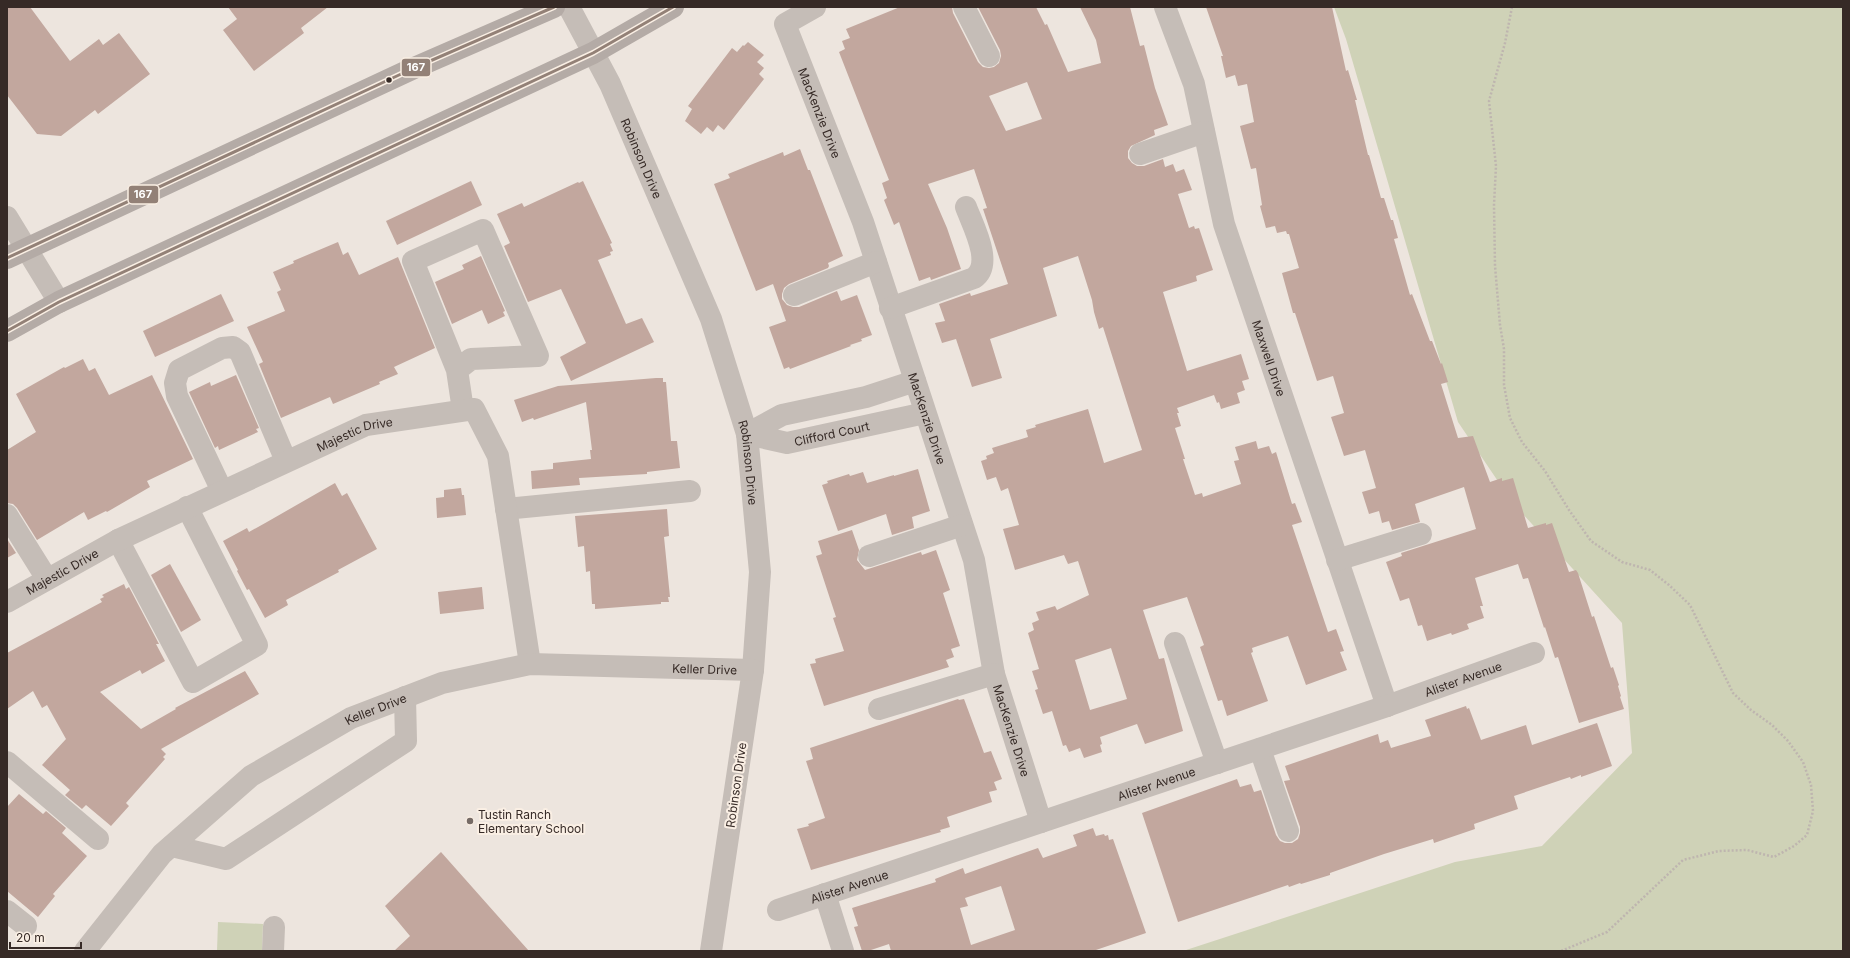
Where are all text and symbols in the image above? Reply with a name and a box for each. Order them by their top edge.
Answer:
line badge: 167 [401,58,431,77]
text: 167 [407,60,425,74]
street label: MacKenzie Drive [795,66,845,160]
unlabelled marker [384,75,394,85]
street label: Robinson Drive [618,116,666,201]
line badge: 167 [128,185,159,204]
text: 167 [134,187,152,201]
street label: Maxwell Drive [1249,318,1289,398]
street label: MacKenzie Drive [905,371,950,466]
street label: Majestic Drive [314,414,394,454]
street label: Robinson Drive [736,418,761,506]
street label: Clifford Court [793,418,871,449]
street label: Majestic Drive [23,545,101,598]
street label: Alister Avenue [1422,658,1504,699]
street label: Keller Drive [672,660,737,677]
street label: MacKenzie Drive [990,682,1034,778]
street label: Keller Drive [342,690,409,728]
street label: Robinson Drive [723,741,749,829]
street label: Alister Avenue [1115,763,1197,803]
place label: Tustin Ranch Elementary School [478,807,584,836]
marker: Tustin Ranch Elementary School [465,816,475,826]
street label: Alister Avenue [808,866,890,906]
scale bar [10,924,81,950]
text: 20 m [16,930,45,945]

